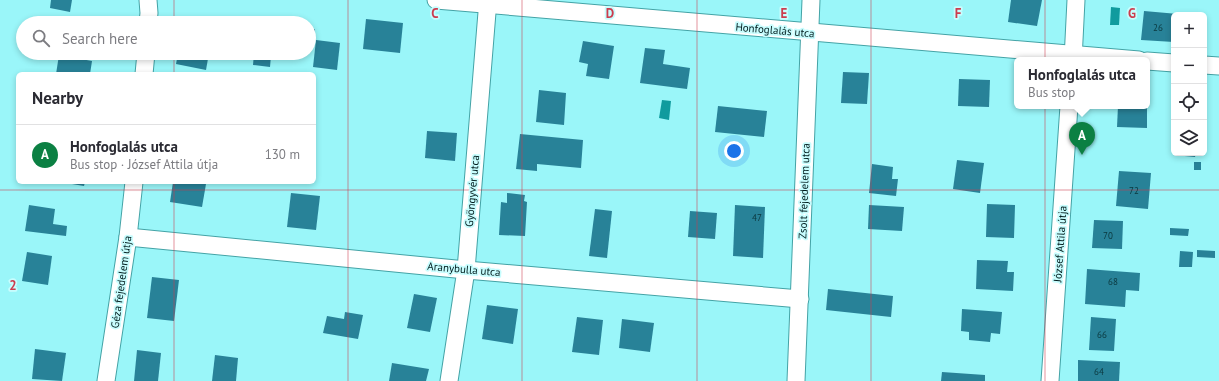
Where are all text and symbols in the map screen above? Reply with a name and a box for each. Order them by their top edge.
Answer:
text: C [431,5,439,22]
text: D [606,5,614,22]
text: E [781,5,788,22]
text: F [955,5,962,22]
text: G [1128,5,1136,22]
map controls [1171,12,1207,156]
button: + [1171,12,1207,48]
search box [16,16,316,60]
street label: Honfoglalás utca [735,20,815,40]
house number: 26 [1153,22,1163,33]
icon: search [30,27,52,49]
text: Search here [62,29,138,48]
button: − [1171,48,1207,84]
popup [1014,57,1150,109]
text: Honfoglalás utca [1028,65,1136,84]
text: Bus stop [1028,84,1075,101]
button: locate [1171,84,1207,120]
text: Nearby [32,87,83,109]
button: layers [1171,120,1207,156]
pin: A [1069,122,1095,155]
text: Honfoglalás utca [70,137,178,156]
your location [724,141,744,161]
street label: Zsolt fejedelem utca [795,143,813,239]
text: A [41,146,49,163]
text: 130 m [265,146,300,163]
street label: Gyöngyvér utca [462,154,482,228]
text: Bus stop · József Attila útja [70,156,218,173]
house number: 72 [1129,185,1139,196]
street label: József Attila útja [1050,205,1070,284]
house number: 47 [752,212,762,223]
house number: 70 [1103,230,1113,241]
street label: Géza fejedelem útja [108,235,134,329]
street label: Aranybulla utca [427,259,501,279]
house number: 68 [1108,276,1118,287]
text: 2 [9,277,17,294]
house number: 66 [1097,329,1107,340]
house number: 64 [1094,366,1104,377]

